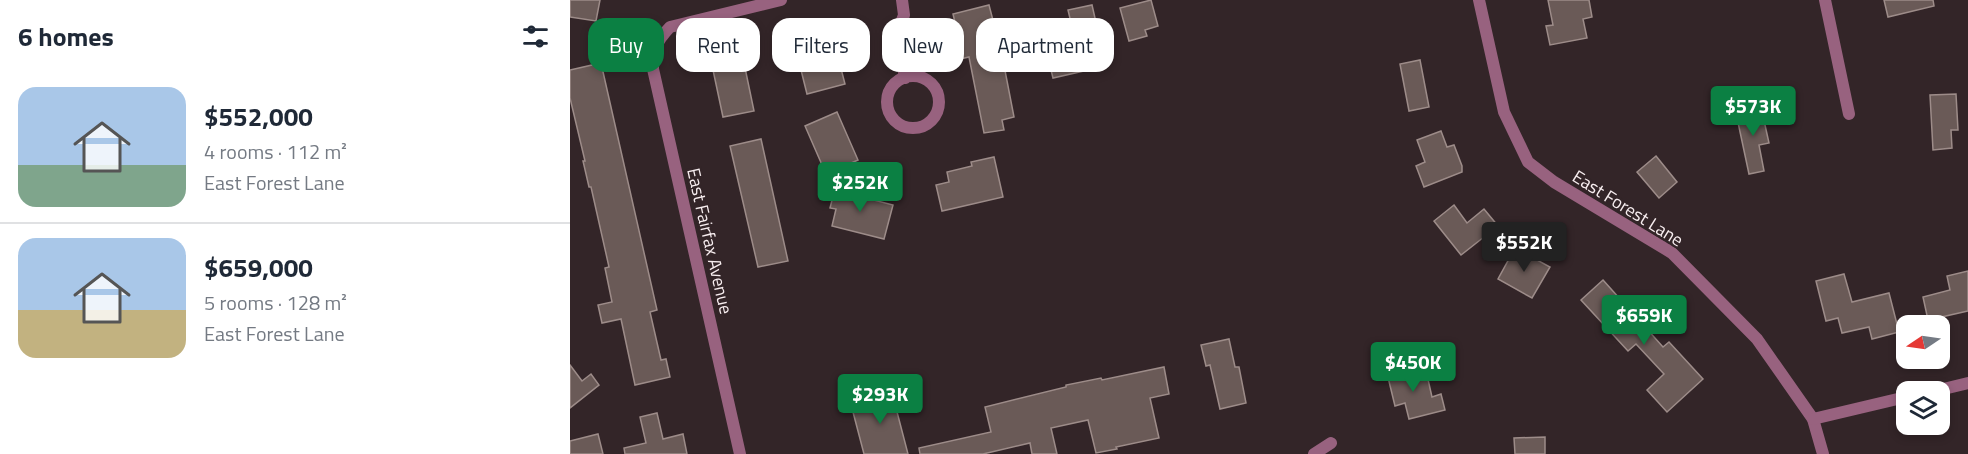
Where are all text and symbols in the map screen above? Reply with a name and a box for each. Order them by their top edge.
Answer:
text: 6 homes [18,17,114,56]
chip: Buy [588,18,664,72]
chip: Rent [676,18,760,72]
chip: Filters [772,18,870,72]
chip: New [882,18,964,72]
chip: Apartment [976,18,1114,72]
icon: filters [519,20,552,53]
pin: $573K [1711,86,1795,137]
text: $573K [1725,90,1781,121]
text: $552,000 [204,97,313,136]
icon: home [66,111,138,183]
text: 4 rooms · 112 m² [204,136,347,167]
pin: $252K [818,162,902,213]
street label: East Forest Lane [1567,163,1689,253]
street label: East Fairfax Avenue [680,165,740,317]
text: $252K [832,166,888,197]
text: East Forest Lane [204,167,345,198]
pin: $552K [1482,222,1566,273]
text: $552K [1496,226,1552,257]
text: $659,000 [204,248,313,287]
icon: home [66,262,138,334]
text: 5 rooms · 128 m² [204,287,347,318]
pin: $659K [1602,295,1686,346]
text: $659K [1616,299,1672,330]
north arrow [1896,315,1950,369]
map controls [1896,315,1950,435]
text: East Forest Lane [204,318,345,349]
pin: $450K [1371,342,1455,393]
text: $450K [1385,346,1441,377]
pin: $293K [838,374,922,425]
text: $293K [852,378,908,409]
button: layers [1896,381,1950,435]

